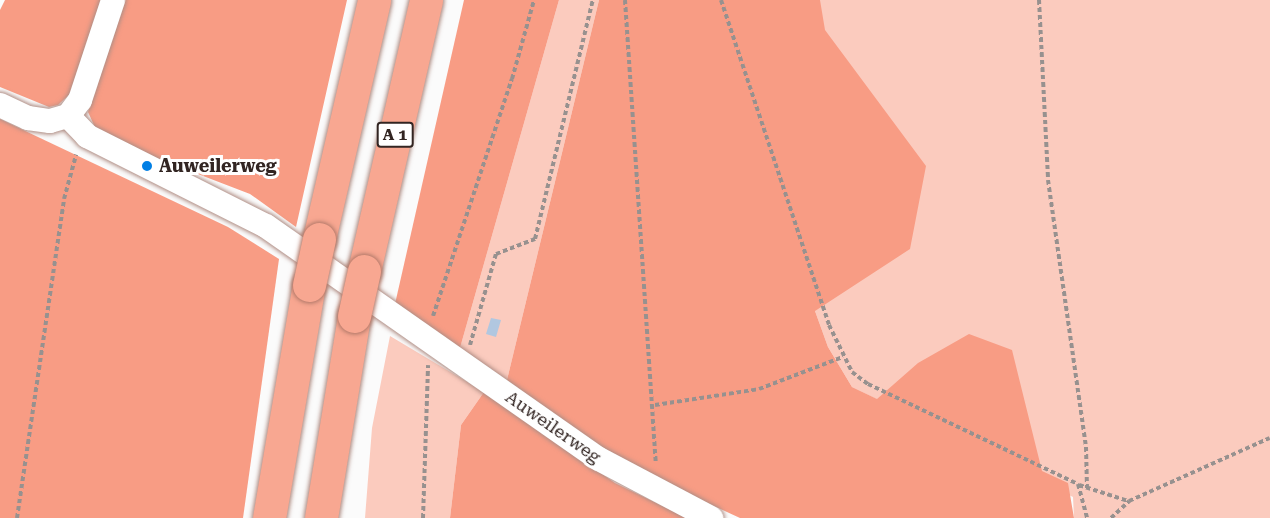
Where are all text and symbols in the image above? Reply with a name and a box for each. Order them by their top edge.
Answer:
road number: A 1 [376,122,414,148]
place label: Auweilerweg [159,155,277,177]
marker: Auweilerweg [140,159,154,173]
street label: Auweilerweg [501,386,605,468]

